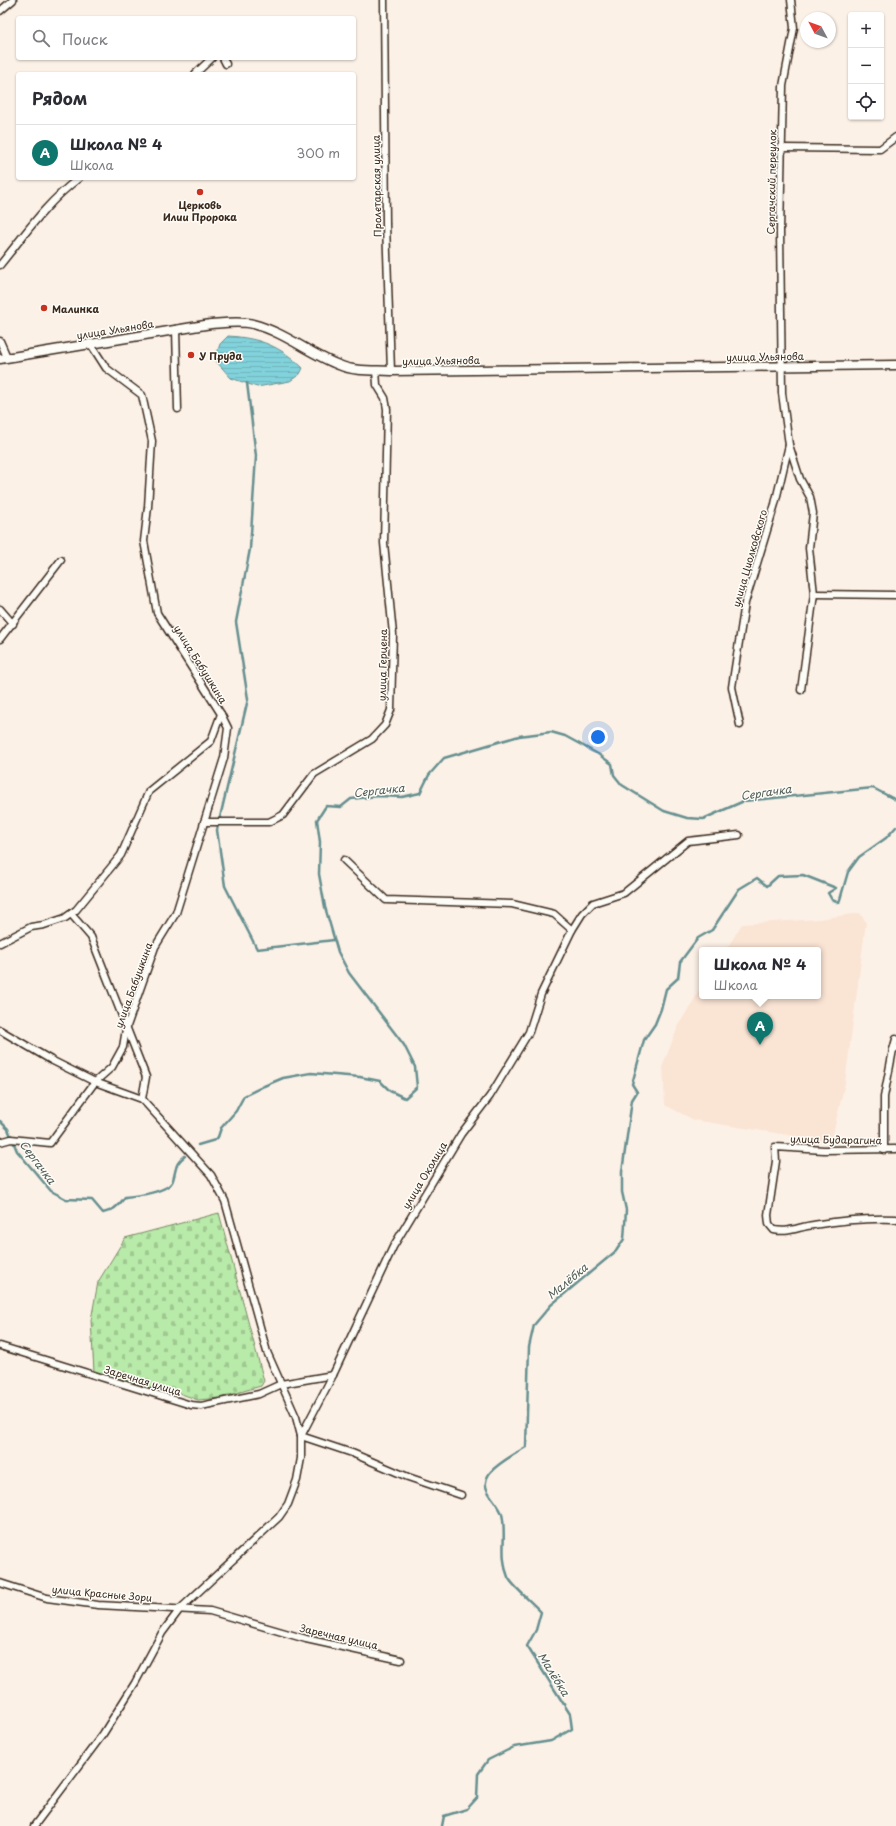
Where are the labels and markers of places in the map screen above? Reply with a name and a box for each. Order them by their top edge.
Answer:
marker: Церковь Илии Пророка [195,187,205,197]
place label: Церковь Илии Пророка [163,197,237,224]
place label: Малинка [52,301,99,316]
marker: Малинка [39,303,49,313]
place label: У Пруда [199,348,242,363]
marker: У Пруда [186,350,196,360]
pin: A [747,1012,773,1045]

